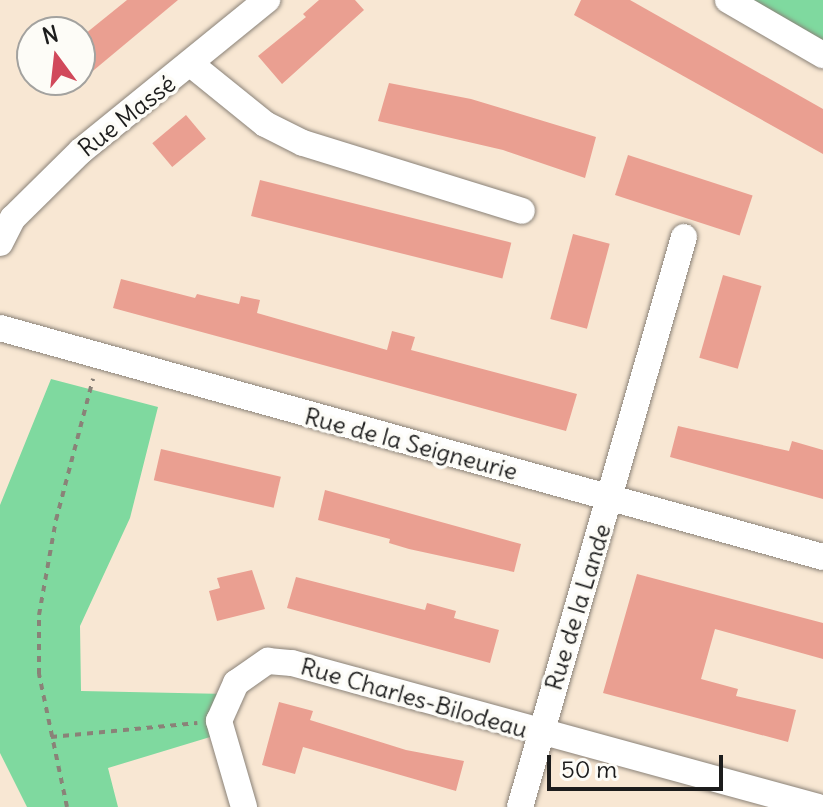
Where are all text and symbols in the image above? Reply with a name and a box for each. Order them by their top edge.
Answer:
north arrow [16,16,96,96]
text: N [39,19,61,50]
street label: Rue Massé [73,69,181,163]
street label: Rue de la Seigneurie [301,402,521,486]
street label: Rue de la Lande [539,520,617,694]
street label: Rue Charles-Bilodeau [297,652,531,744]
scale bar [551,739,727,789]
text: 50 m [561,754,617,784]

